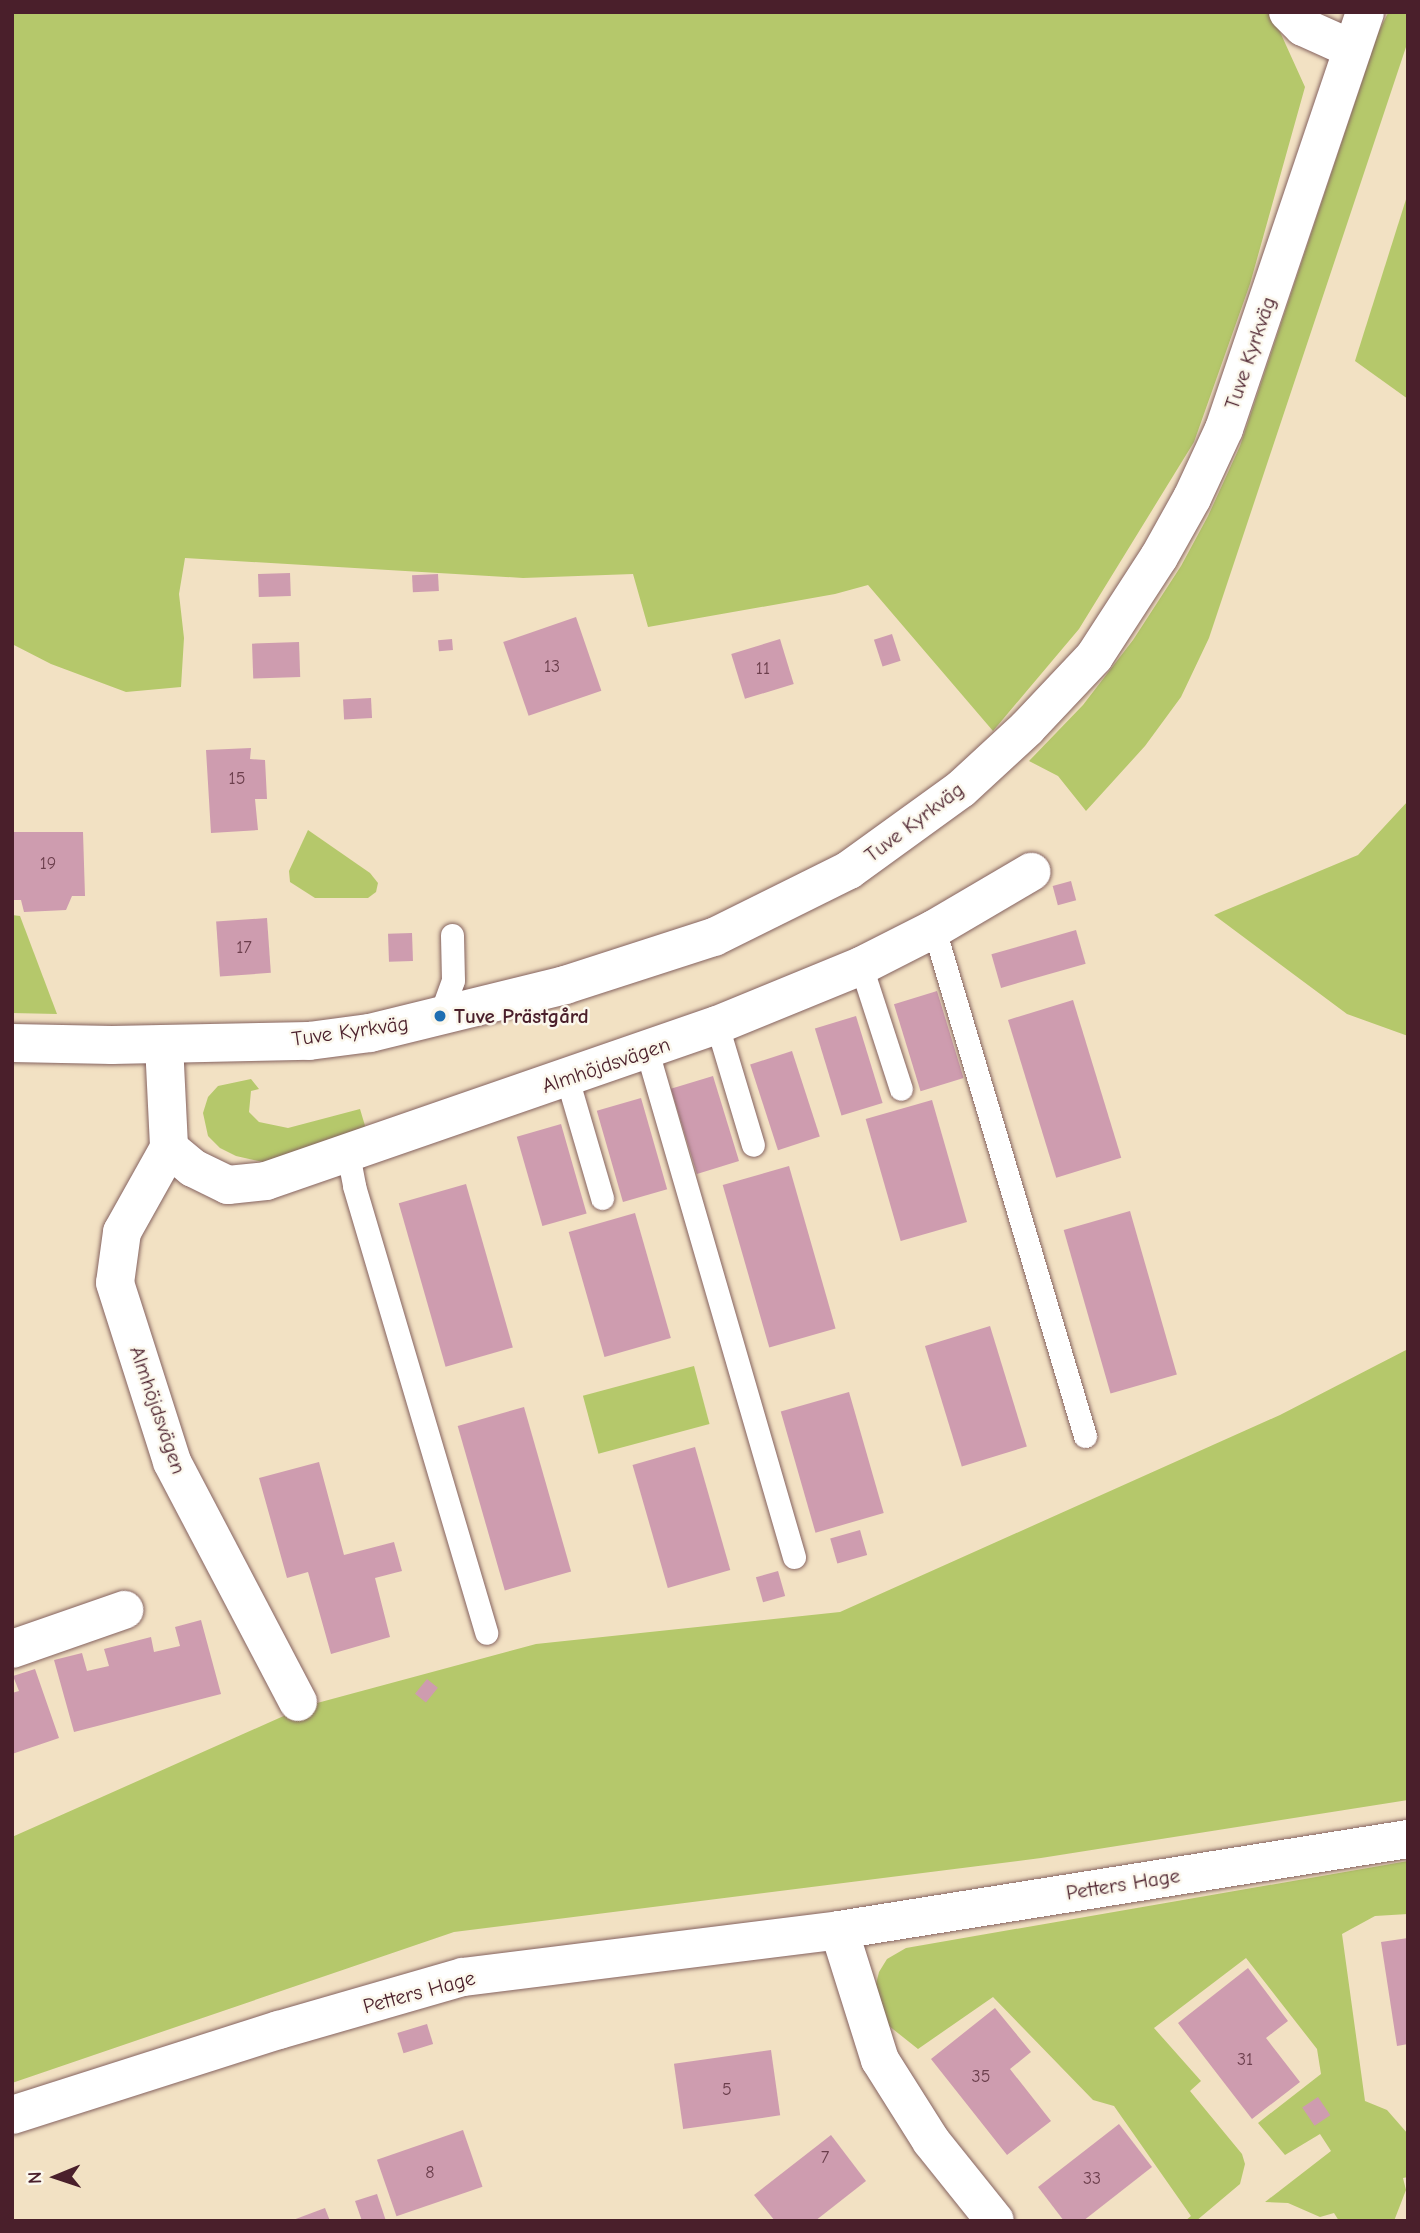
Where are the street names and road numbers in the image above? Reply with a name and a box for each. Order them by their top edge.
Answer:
street label: Tuve Kyrkväg [1219,293,1281,413]
street label: Tuve Kyrkväg [859,777,969,867]
street label: Tuve Kyrkväg [290,1010,410,1052]
street label: Almhöjdsvägen [539,1031,673,1099]
street label: Almhöjdsvägen [124,1343,192,1477]
street label: Petters Hage [1064,1863,1182,1905]
street label: Petters Hage [360,1965,478,2019]

